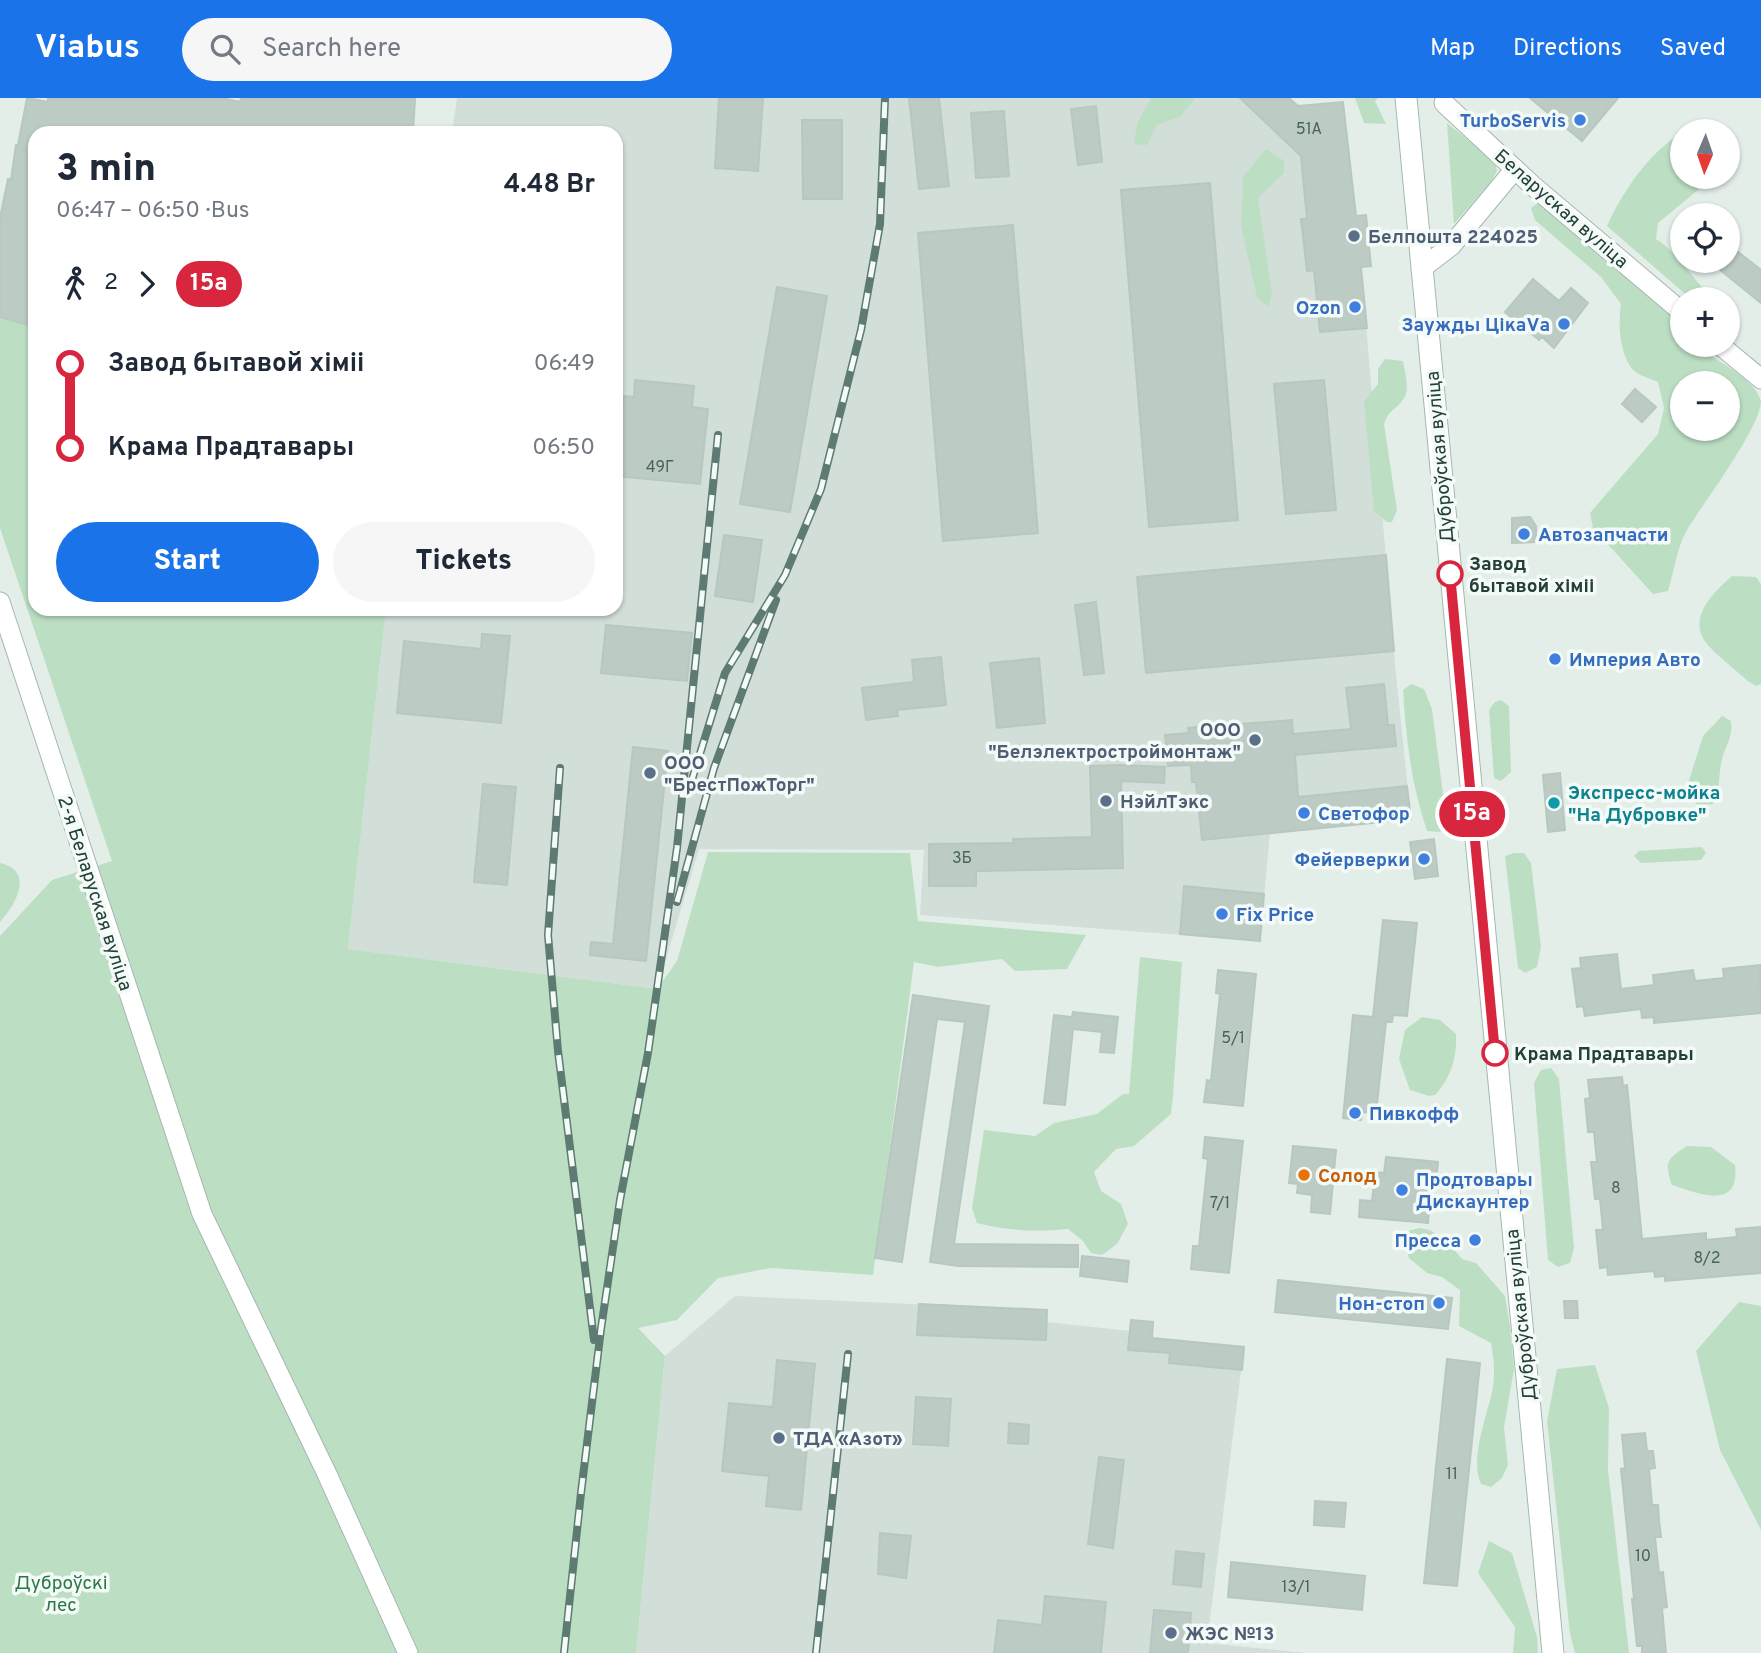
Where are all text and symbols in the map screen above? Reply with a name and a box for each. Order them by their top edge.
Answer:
search box [182,18,672,81]
text: Viabus [35,28,140,70]
icon: search [206,30,244,68]
text: Search here [262,33,401,66]
text: Map [1430,34,1475,64]
text: Directions [1513,34,1622,64]
text: Saved [1660,34,1726,64]
place label: TurboServis [1460,110,1566,134]
marker: TurboServis [1572,112,1588,128]
north arrow [1670,119,1740,189]
map controls [1670,119,1740,441]
house number: 51А [1296,120,1322,140]
street label: Беларуская вуліца [1489,145,1633,274]
text: 3 min [56,146,156,195]
text: 4.48 Br [504,169,595,202]
text: 06:47 – 06:50 · Bus [56,197,250,226]
button: locate [1670,203,1740,273]
place label: Белпошта 224025 [1368,226,1538,250]
marker: Белпошта 224025 [1346,228,1362,244]
icon: walk [56,265,94,303]
icon: forward [128,265,166,303]
text: 2 [104,269,118,298]
text: 15а [190,269,228,299]
button: + [1670,287,1740,357]
place label: Ozon [1296,297,1341,321]
marker: Ozon [1347,299,1363,315]
place label: Заужды ЦікаVа [1402,314,1550,338]
marker: Заужды ЦікаVа [1556,316,1572,332]
text: Завод бытавой хіміі [108,348,364,381]
text: 06:49 [534,350,595,379]
street label: Дуброўская вуліца [1422,370,1460,544]
button: − [1670,371,1740,441]
text: Крама Прадтавары [108,432,354,465]
text: 06:50 [532,434,595,463]
house number: 49Г [646,458,674,478]
button: Start [56,522,319,602]
button: Tickets [333,522,595,602]
place label: Автозапчасти [1538,524,1669,548]
marker: Автозапчасти [1516,526,1532,542]
place label: Завод бытавой хіміі [1469,553,1594,599]
marker: Завод бытавой хіміі [1437,561,1463,587]
place label: Империя Авто [1569,649,1701,673]
marker: Империя Авто [1547,651,1563,667]
place label: ООО "Белэлектростроймонтаж" [988,719,1241,765]
marker: ООО "Белэлектростроймонтаж" [1247,732,1263,748]
place label: ООО "БрестПожТорг" [664,752,815,798]
marker: ООО "БрестПожТорг" [642,765,658,781]
place label: Экспресс-мойка "На Дубровке" [1568,782,1720,828]
place label: НэйлТэкс [1120,791,1209,815]
line badge: 15а [1432,791,1512,837]
street label: 2-я Беларуская вуліца [51,793,137,994]
marker: НэйлТэкс [1098,793,1114,809]
marker: Экспресс-мойка "На Дубровке" [1546,795,1562,811]
text: 15а [1453,799,1491,829]
place label: Светофор [1318,803,1410,827]
marker: Светофор [1296,805,1312,821]
house number: 3Б [952,849,972,869]
place label: Фейерверки [1295,849,1410,873]
marker: Фейерверки [1416,851,1432,867]
place label: Fix Price [1236,904,1314,928]
marker: Fix Price [1214,906,1230,922]
house number: 5/1 [1221,1029,1245,1049]
marker: Крама Прадтавары [1482,1040,1508,1066]
place label: Крама Прадтавары [1514,1043,1694,1067]
place label: Пивкофф [1369,1103,1459,1127]
marker: Пивкофф [1347,1105,1363,1121]
place label: Солод [1318,1165,1377,1189]
marker: Солод [1296,1167,1312,1183]
place label: Продтовары Дискаунтер [1416,1169,1533,1215]
house number: 8 [1611,1179,1621,1199]
marker: Продтовары Дискаунтер [1394,1182,1410,1198]
house number: 7/1 [1210,1194,1230,1214]
street label: Дуброўская вуліца [1501,1228,1543,1402]
place label: Пресса [1395,1230,1461,1254]
marker: Пресса [1467,1232,1483,1248]
house number: 8/2 [1694,1249,1720,1269]
place label: Нон-стоп [1338,1293,1425,1317]
marker: Нон-стоп [1431,1295,1447,1311]
place label: ТДА «Азот» [793,1428,903,1452]
marker: ТДА «Азот» [771,1430,787,1446]
house number: 11 [1446,1465,1458,1485]
house number: 10 [1635,1547,1651,1567]
park label: Дуброўскі лес [14,1572,108,1618]
house number: 13/1 [1282,1578,1310,1598]
place label: ЖЭС №13 [1185,1623,1274,1647]
marker: ЖЭС №13 [1163,1625,1179,1641]

